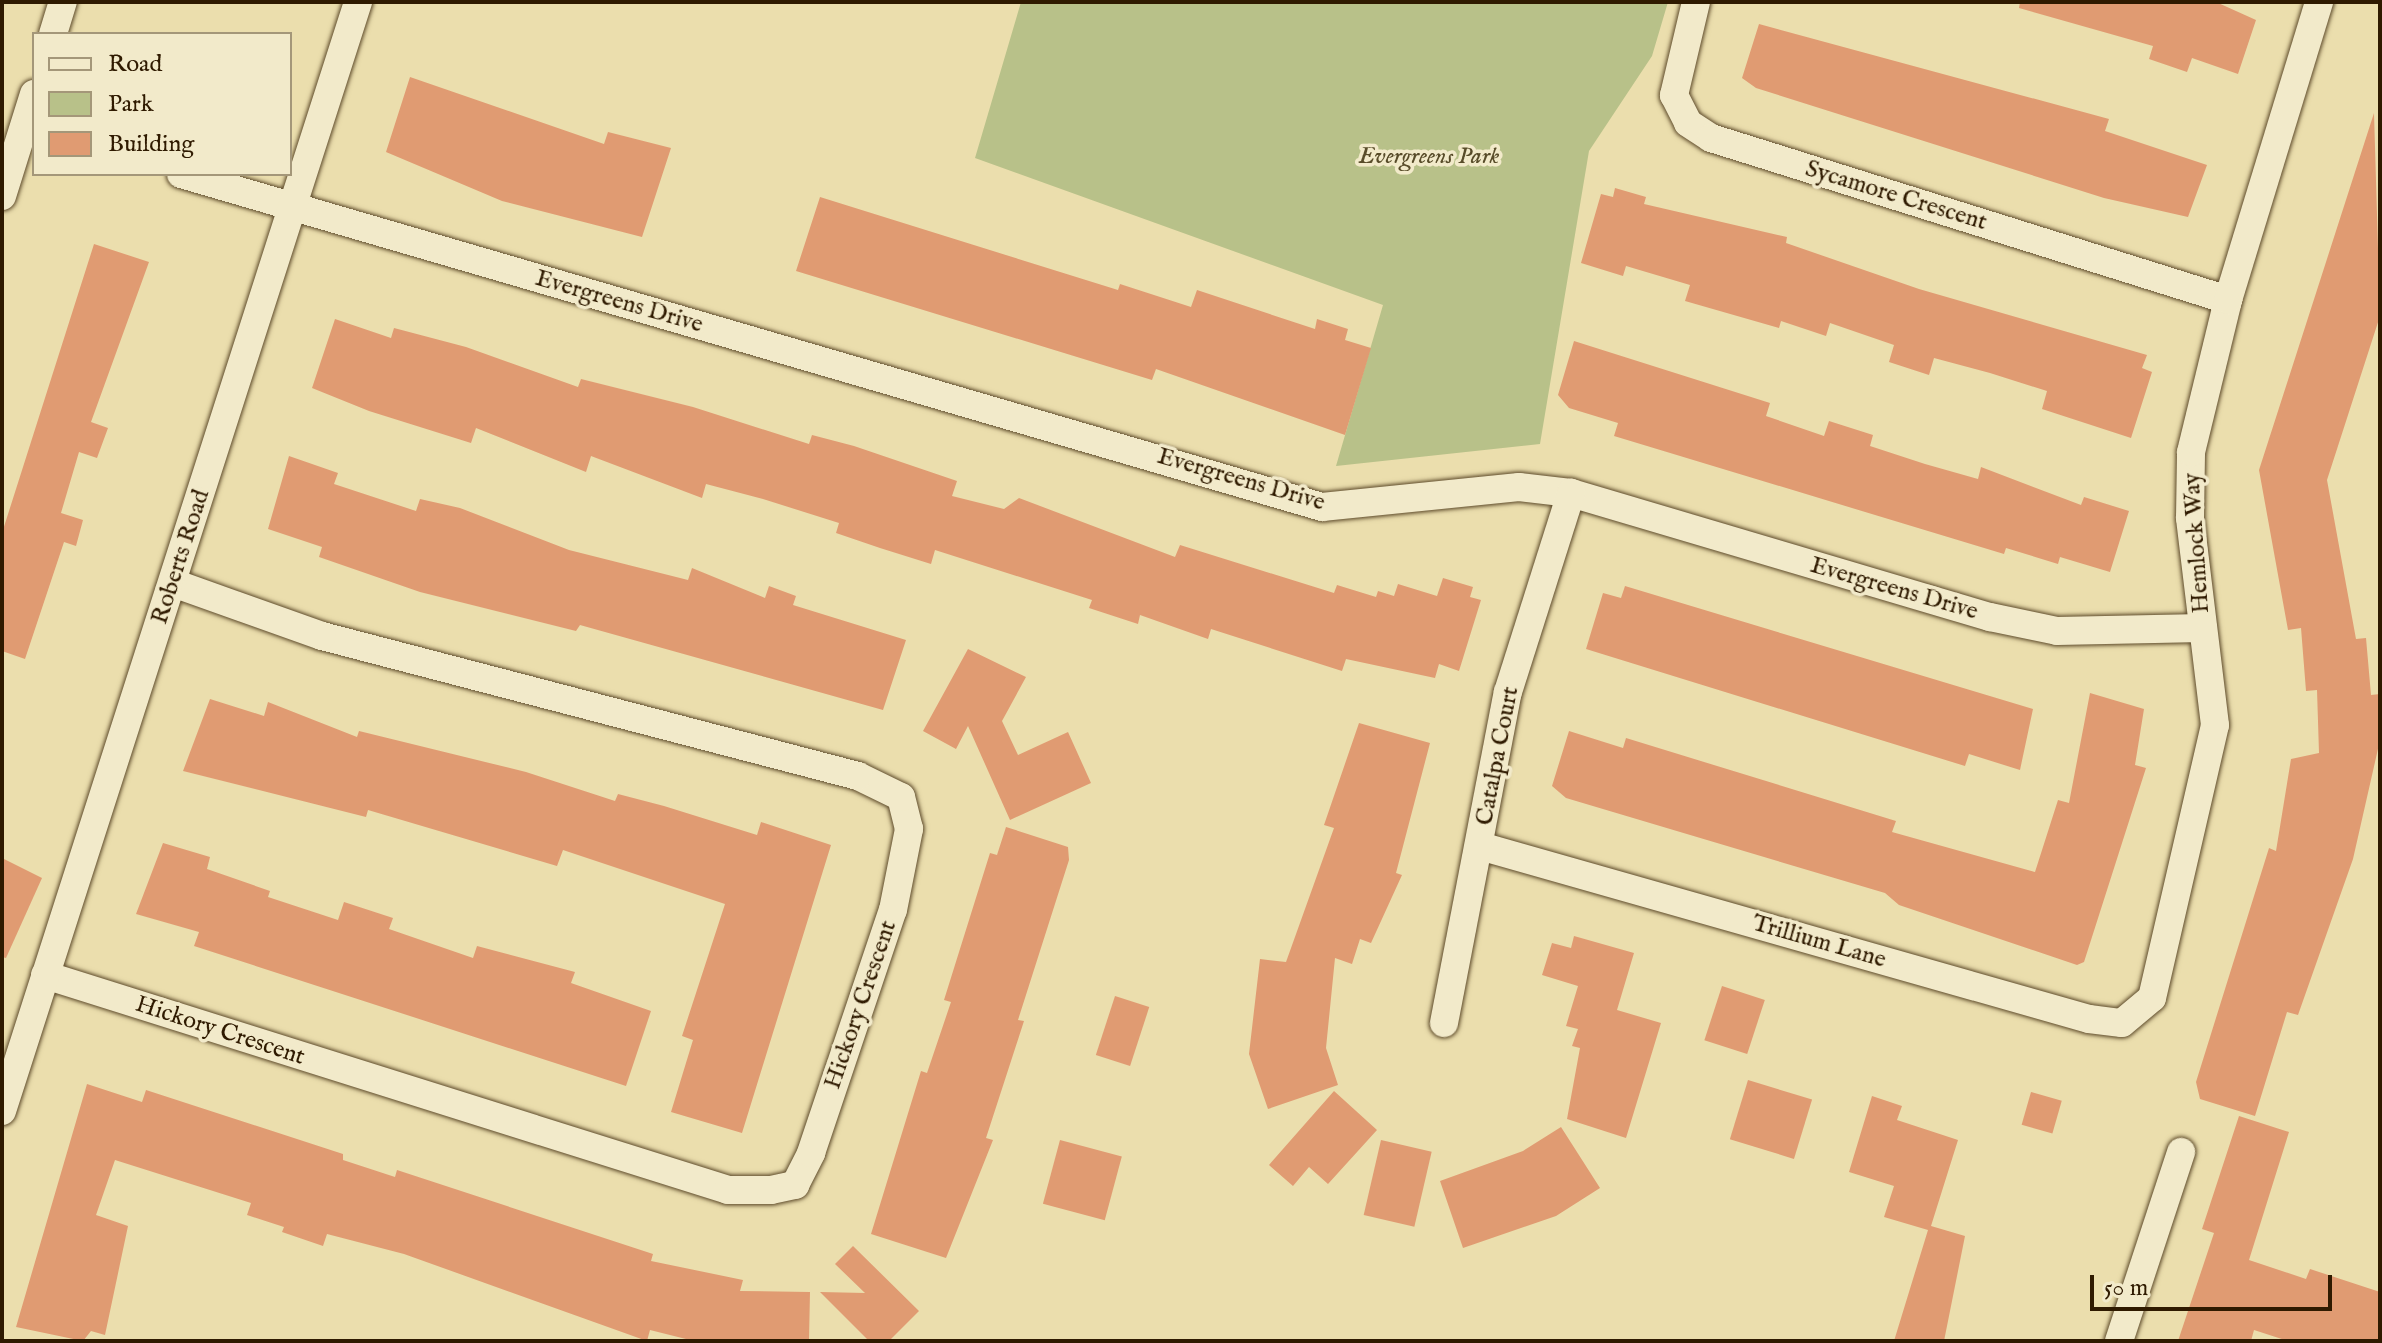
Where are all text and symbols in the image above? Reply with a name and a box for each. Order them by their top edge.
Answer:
legend [32,32,292,176]
text: Road [108,49,162,80]
text: Park [108,89,154,120]
text: Building [108,129,194,160]
park label: Evergreens Park [1359,143,1499,171]
street label: Sycamore Crescent [1802,155,1990,237]
street label: Evergreens Drive [532,264,706,340]
street label: Evergreens Drive [1154,442,1328,518]
street label: Hemlock Way [2178,472,2216,614]
street label: Roberts Road [146,486,216,628]
street label: Evergreens Drive [1807,551,1981,627]
street label: Catalpa Court [1470,684,1526,828]
street label: Trillium Lane [1749,909,1889,975]
street label: Hickory Crescent [819,917,903,1093]
street label: Hickory Crescent [132,990,308,1072]
scale bar [2094,1259,2336,1309]
text: 50 m [2104,1273,2148,1304]

